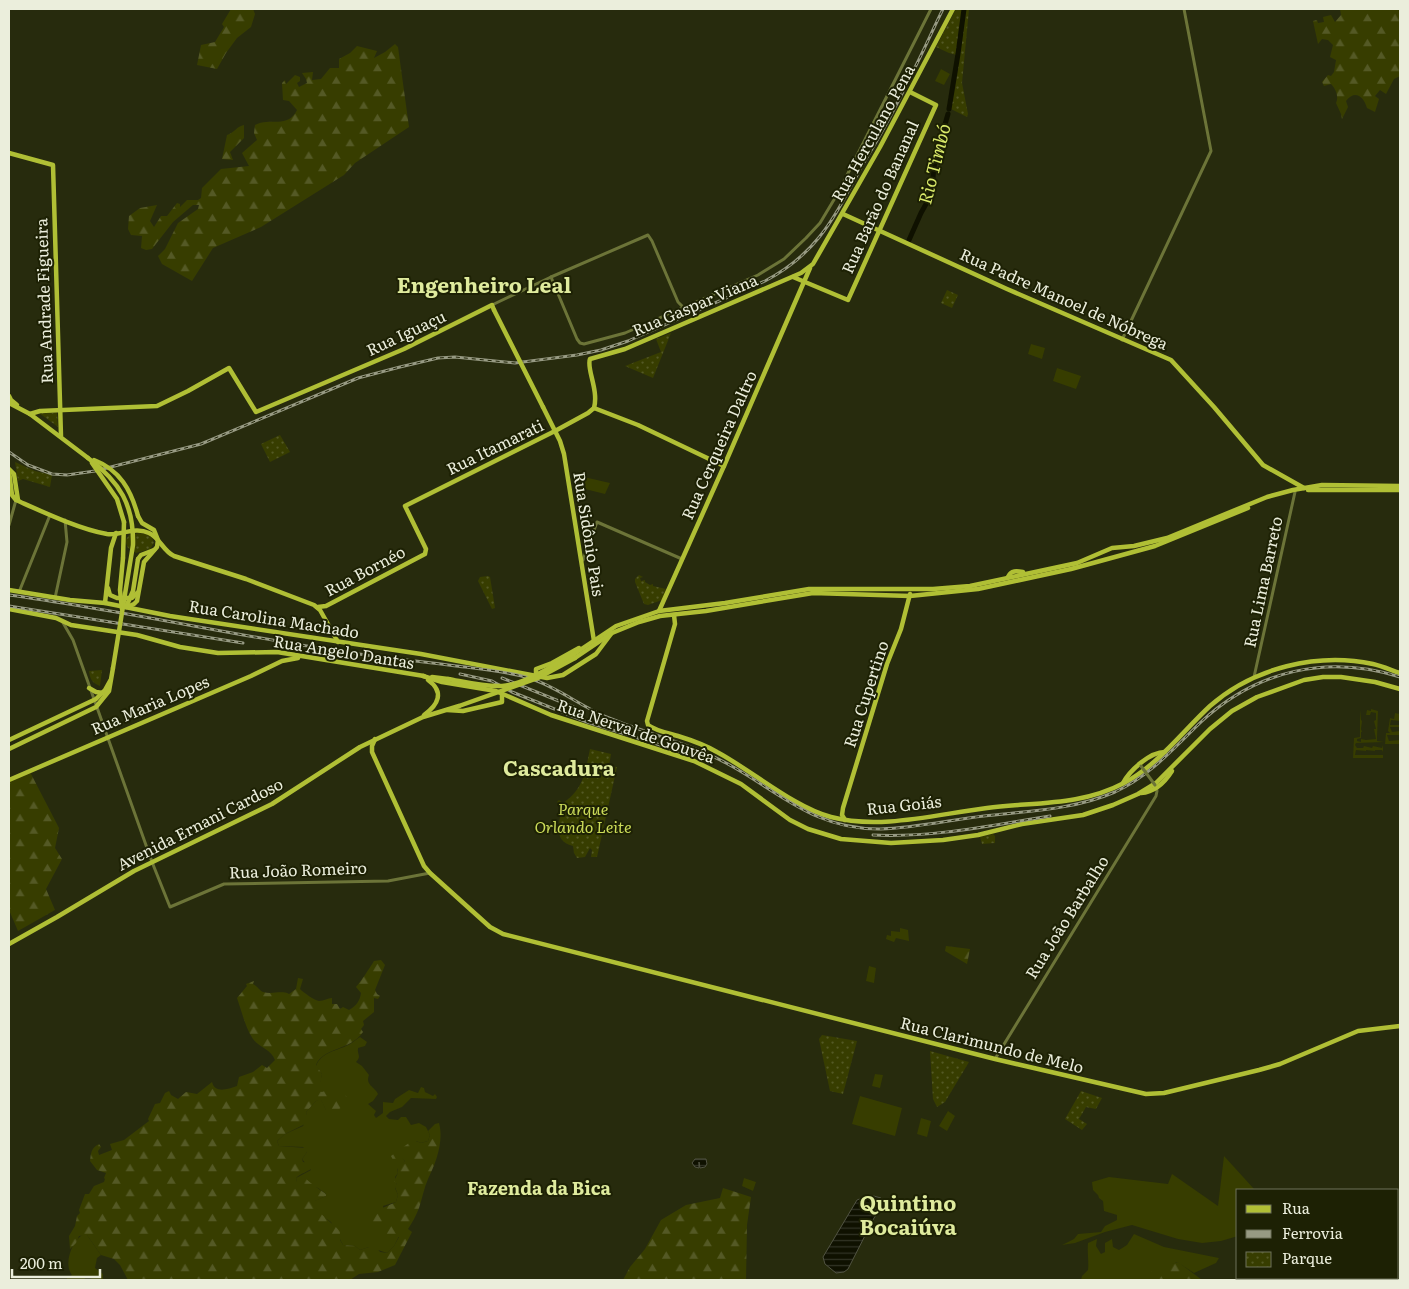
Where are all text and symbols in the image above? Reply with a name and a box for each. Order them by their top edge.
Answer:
street label: Rua Herculano Pena [824,59,920,206]
street label: Rua Barão do Bananal [834,116,924,277]
water label: Rio Timbó [910,120,957,207]
street label: Rua Andrade Figueira [28,217,58,384]
street label: Rua Padre Manoel de Nóbrega [956,241,1173,355]
street label: Rua Gaspar Viana [628,267,761,341]
district label: Engenheiro Leal [397,268,572,299]
street label: Rua Iguaçu [362,303,449,361]
street label: Rua Cerqueira Daltro [674,366,762,523]
street label: Rua Itamarati [442,412,547,480]
street label: Rua Sidônio Pais [568,470,612,598]
street label: Rua Lima Barreto [1236,514,1288,650]
street label: Rua Bornéo [320,539,409,601]
street label: Rua Carolina Machado [187,593,361,643]
street label: Rua Angelo Dantas [272,628,416,674]
street label: Rua Cupertino [836,637,894,750]
street label: Rua Maria Lopes [87,668,212,740]
street label: Rua Nerval de Gouvêa [554,692,719,768]
district label: Cascadura [503,751,616,782]
street label: Avenida Ernani Cardoso [112,771,287,875]
street label: Rua Goiás [865,788,943,820]
park label: Parque Orlando Leite [534,796,632,838]
street label: Rua João Barbalho [1018,850,1114,983]
street label: Rua João Romeiro [229,855,367,883]
street label: Rua Clarimundo de Melo [898,1010,1086,1078]
district label: Fazenda da Bica [467,1174,612,1201]
district label: Quintino Bocaiúva [859,1186,957,1241]
legend [1236,1189,1399,1279]
text: Rua [1282,1196,1311,1219]
text: Ferrovia [1282,1221,1344,1244]
scale bar [12,1246,100,1278]
text: Parque [1282,1246,1332,1269]
text: 200 m [20,1251,63,1274]

